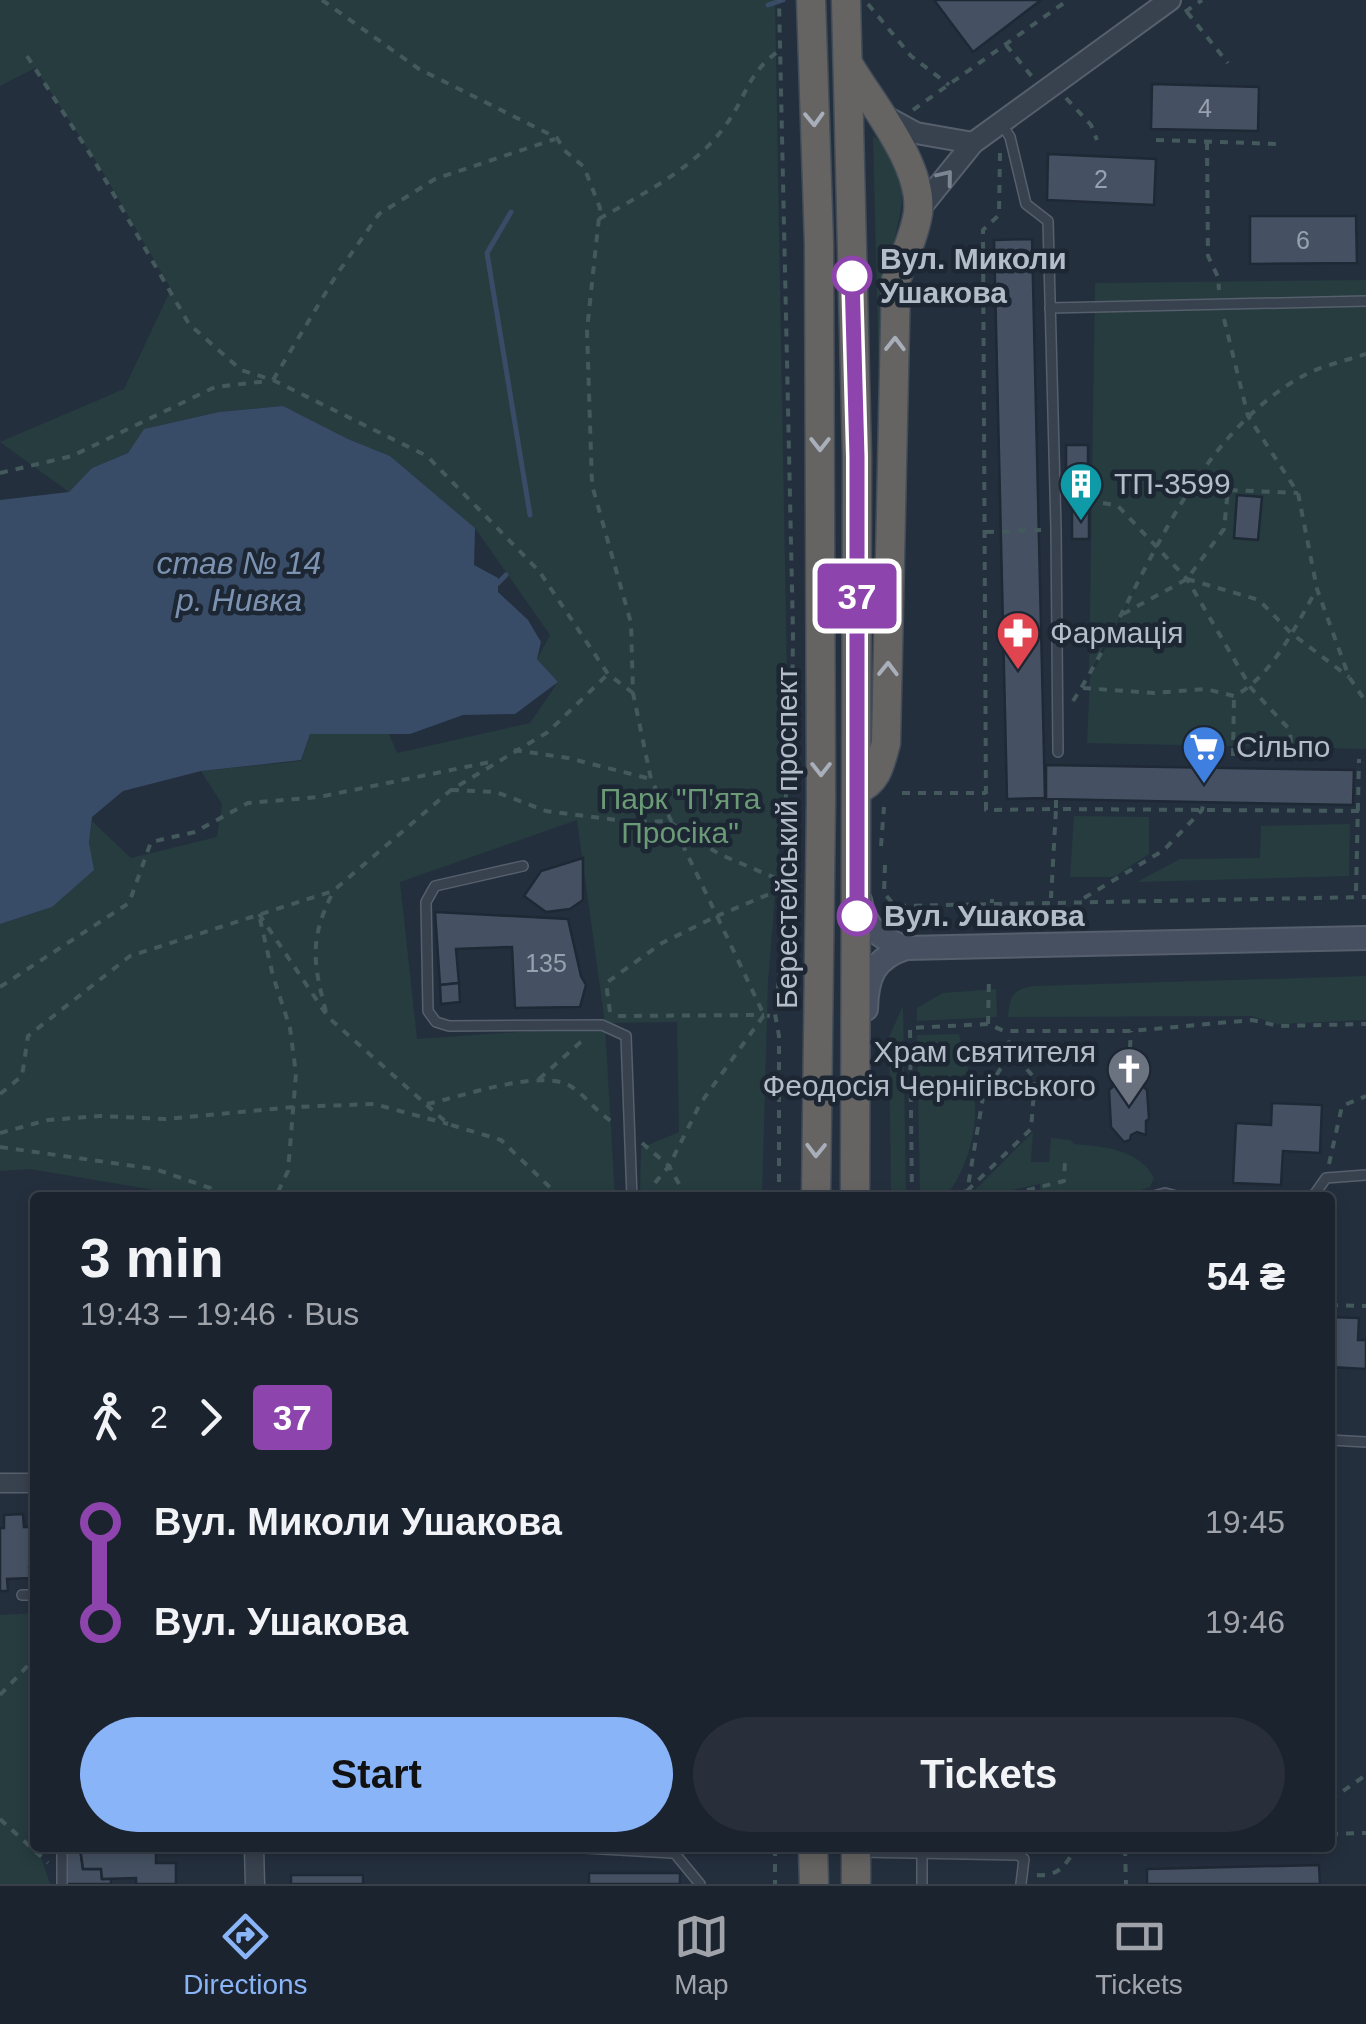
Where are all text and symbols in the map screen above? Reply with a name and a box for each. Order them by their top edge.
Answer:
house number: 4 [1198,94,1212,122]
one-way arrow [804,112,825,128]
house number: 2 [1094,165,1108,193]
one-way arrow [934,170,952,188]
house number: 6 [1296,226,1310,254]
place label: Вул. Миколи Ушакова [880,242,1067,309]
marker: Вул. Миколи Ушакова [833,257,871,295]
one-way arrow [884,336,905,352]
one-way arrow [809,438,831,453]
building icon: ТП-3599 [1058,461,1104,522]
place label: ТП-3599 [1114,467,1231,500]
water label: став № 14 р. Нивка [157,545,321,618]
line badge: 37 [812,564,902,628]
text: 37 [838,577,876,616]
pharmacy icon: Фармація [995,610,1041,671]
place label: Фармація [1050,616,1184,649]
one-way arrow [877,661,898,677]
street label: Берестейський проспект [770,667,803,1009]
supermarket icon: Сільпо [1181,724,1227,785]
place label: Сільпо [1236,730,1330,763]
one-way arrow [810,762,832,778]
park label: Парк "П'ята Просіка" [600,782,761,849]
marker: Вул. Ушакова [838,897,876,935]
place label: Вул. Ушакова [884,899,1085,932]
house number: 135 [525,949,567,977]
place label: Храм святителя Феодосія Чернігівського [762,1035,1096,1102]
church icon: Храм святителя Феодосія Чернігівського [1106,1046,1152,1107]
one-way arrow [806,1143,827,1159]
text: 3 min [80,1227,224,1289]
text: 54 ₴ [1207,1256,1285,1298]
text: 19:43 – 19:46 · Bus [80,1296,359,1332]
icon: walk [80,1390,135,1445]
icon: forward [183,1390,238,1445]
text: 37 [273,1398,312,1437]
text: 2 [150,1399,168,1435]
text: Вул. Миколи Ушакова [154,1501,562,1543]
text: 19:45 [1205,1504,1285,1540]
text: Вул. Ушакова [154,1601,408,1643]
text: 19:46 [1205,1604,1285,1640]
button: Start [80,1717,673,1832]
button: Tickets [693,1717,1285,1832]
tab: Directions [183,1909,308,2001]
tab: Map [674,1909,729,2001]
tab: Tickets [1095,1909,1183,2001]

